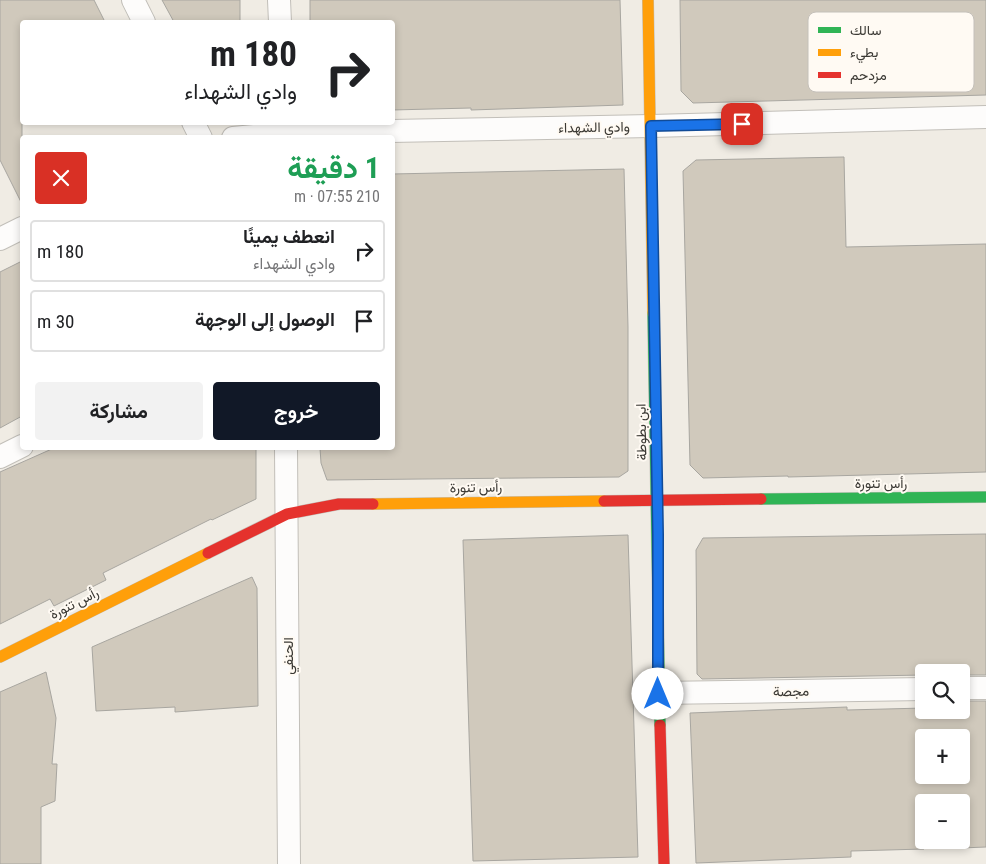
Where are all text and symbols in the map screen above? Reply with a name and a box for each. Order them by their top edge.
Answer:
legend [808,12,974,92]
text: سالك [850,22,881,38]
text: 180 m [210,34,297,75]
icon: right [315,40,380,105]
text: بطيء [850,44,878,64]
text: مزدحم [850,67,887,84]
text: وادي الشهداء [184,79,297,104]
pin [721,103,763,145]
icon: arrive [728,110,756,138]
street label: وادي الشهداء [558,118,630,140]
text: 1 دقيقة [287,150,380,185]
button: close [35,152,87,204]
text: 210 m · 07:55 [294,187,380,206]
text: انعطف يمينًا [243,225,335,248]
icon: right [350,237,378,265]
text: 180 m [37,240,84,263]
text: وادي الشهداء [253,254,335,273]
icon: arrive [350,307,378,335]
text: الوصول إلى الوجهة [195,308,335,331]
text: 30 m [37,310,74,333]
button: مشاركة [35,382,203,440]
button: خروج [213,382,380,440]
street label: ابن بطوطة [633,403,650,461]
street label: رأس تنورة [855,475,908,492]
street label: رأس تنورة [450,479,503,496]
street label: رأس تنورة [47,584,102,623]
street label: الحنفي [280,637,300,675]
map controls [915,664,970,849]
button: search [915,664,970,719]
position arrow [631,667,683,719]
street label: مجصة [773,683,809,700]
button: + [915,729,970,784]
button: − [915,794,970,849]

